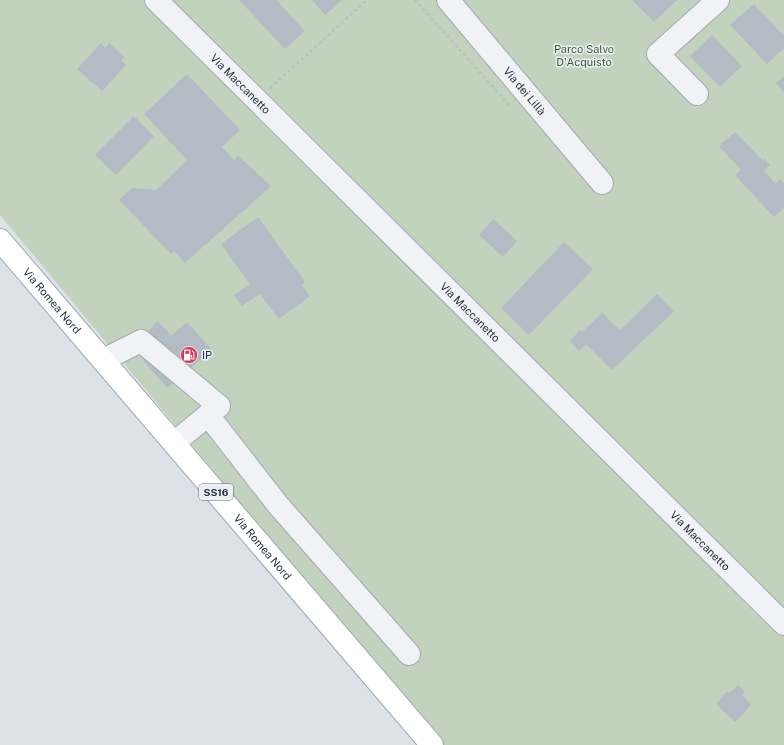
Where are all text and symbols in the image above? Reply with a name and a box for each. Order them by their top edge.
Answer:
park label: Parco Salvo D'Acquisto [554,43,614,68]
street label: Via Maccanetto [208,52,273,116]
street label: Via dei Lillà [501,65,548,117]
street label: Via Romea Nord [21,266,83,336]
street label: Via Maccanetto [438,280,503,344]
fuel station icon: IP [179,345,199,365]
place label: IP [202,349,212,361]
road number: SS16 [199,484,233,500]
street label: Via Maccanetto [668,508,732,573]
street label: Via Romea Nord [231,512,294,582]

